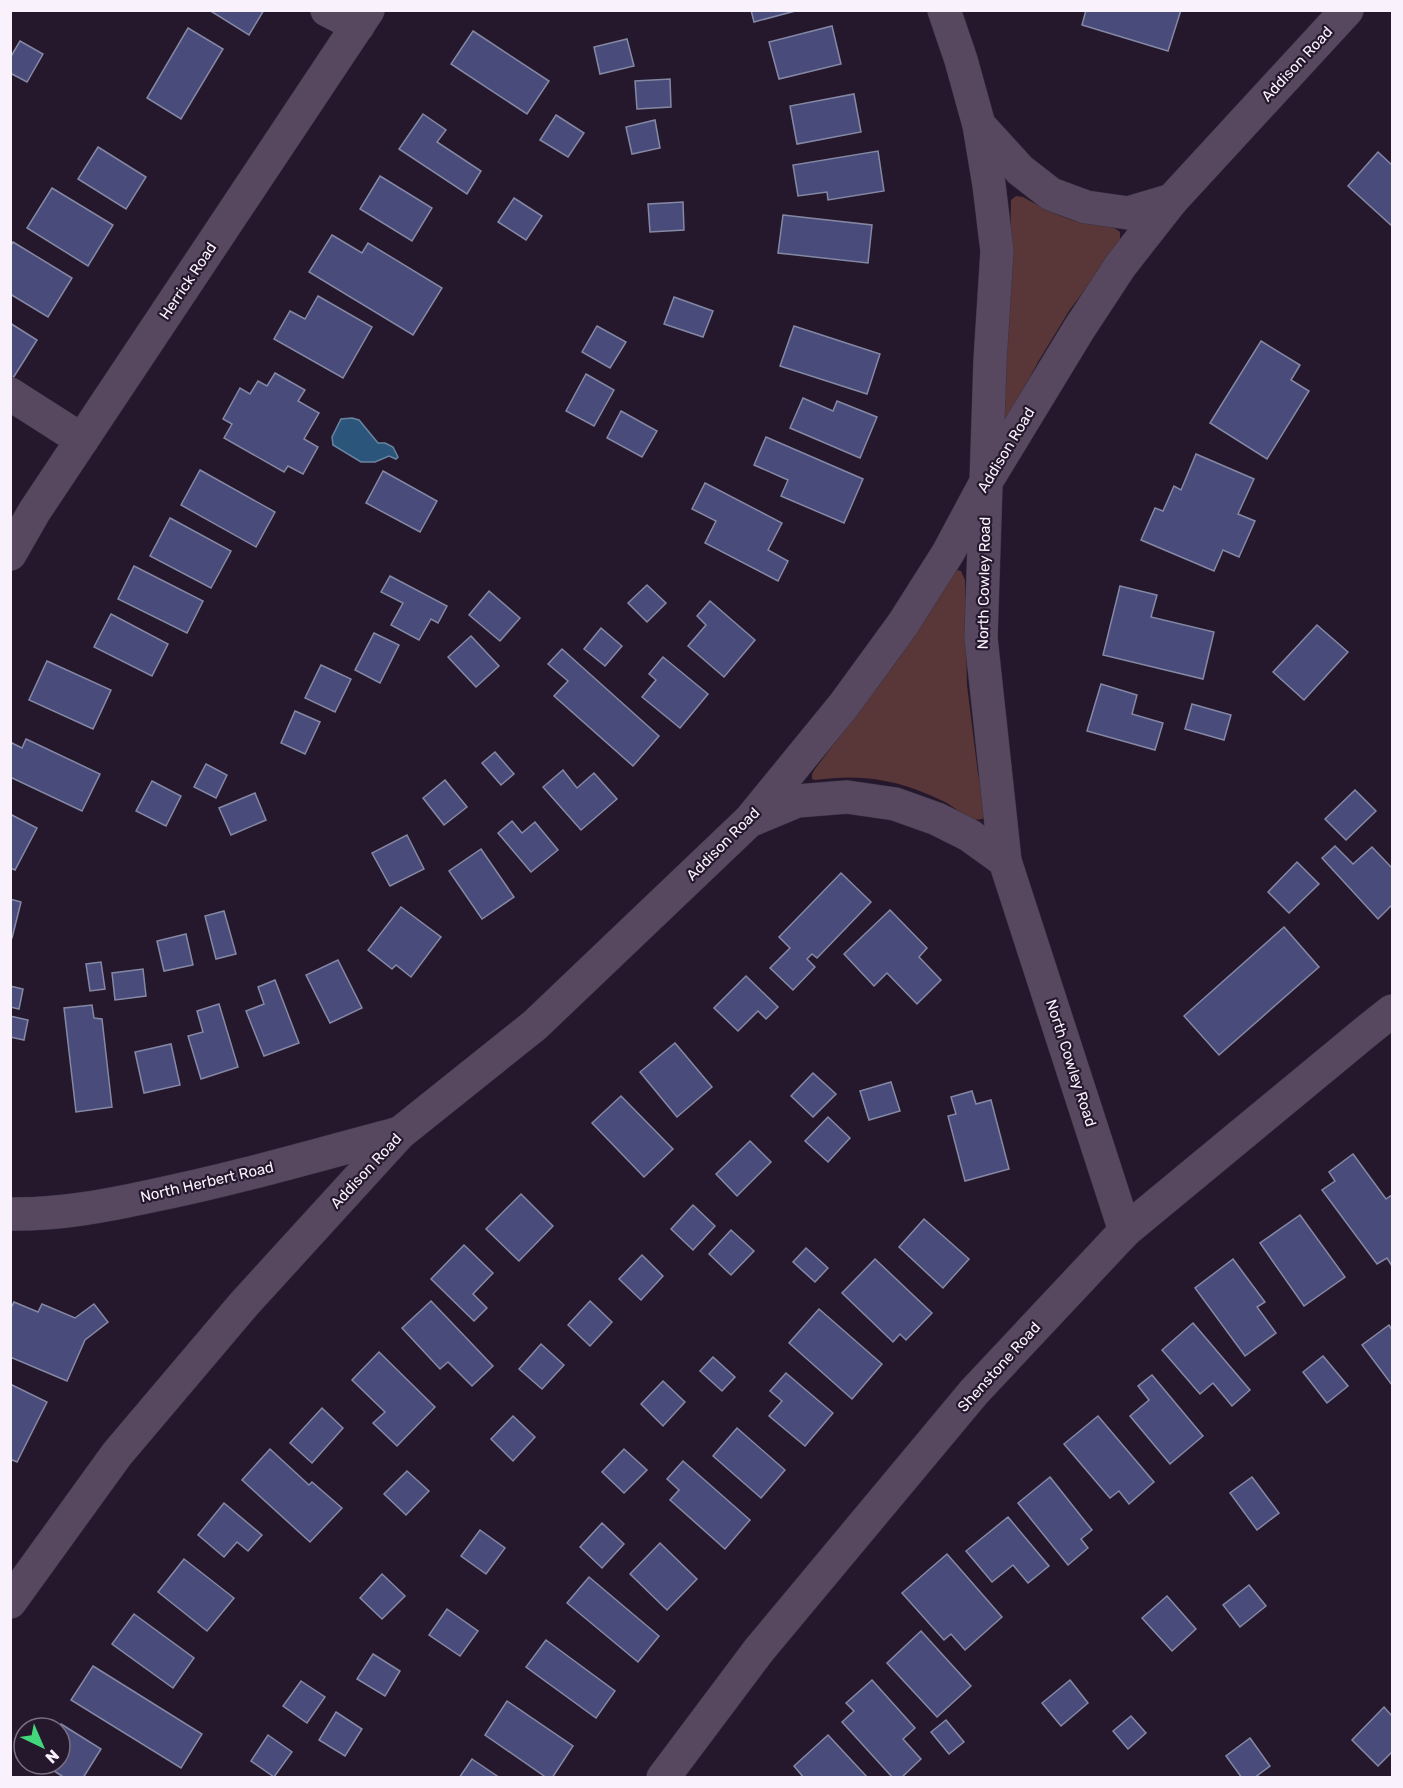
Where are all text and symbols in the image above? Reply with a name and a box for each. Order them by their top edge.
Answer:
street label: Addison Road [1258,23,1336,105]
street label: Herrick Road [156,239,220,323]
street label: Addison Road [974,404,1038,496]
street label: North Cowley Road [974,517,994,649]
street label: Addison Road [683,804,763,884]
street label: North Cowley Road [1042,997,1100,1129]
street label: Addison Road [327,1130,405,1212]
street label: North Herbert Road [139,1158,275,1206]
street label: Shenstone Road [954,1318,1044,1416]
north arrow [12,1716,72,1776]
text: N [41,1746,63,1767]

